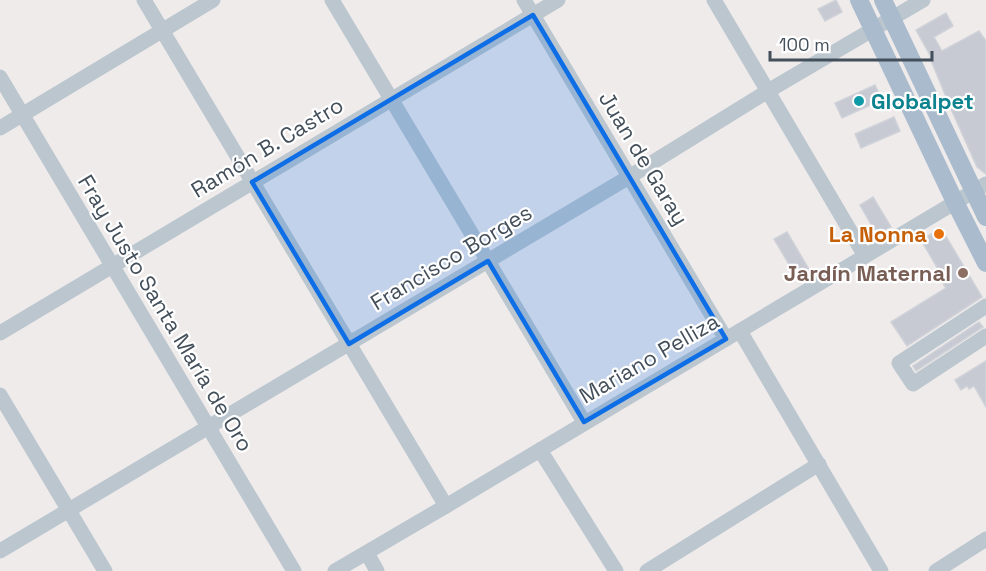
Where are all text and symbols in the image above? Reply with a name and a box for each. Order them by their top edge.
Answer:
scale bar [770,24,932,62]
text: 100 m [779,33,830,56]
street label: Juan de Garay [593,86,695,230]
place label: Globalpet [871,87,974,115]
street label: Ramón B. Castro [186,90,348,204]
marker: Globalpet [852,94,866,108]
street label: Fray Justo Santa María de Oro [72,170,260,456]
street label: Francisco Borges [365,198,537,316]
place label: La Nonna [829,220,927,248]
marker: La Nonna [932,227,946,241]
place label: Jardín Maternal [784,259,951,287]
marker: Jardín Maternal [956,266,970,280]
street label: Mariano Pelliza [574,306,724,409]

